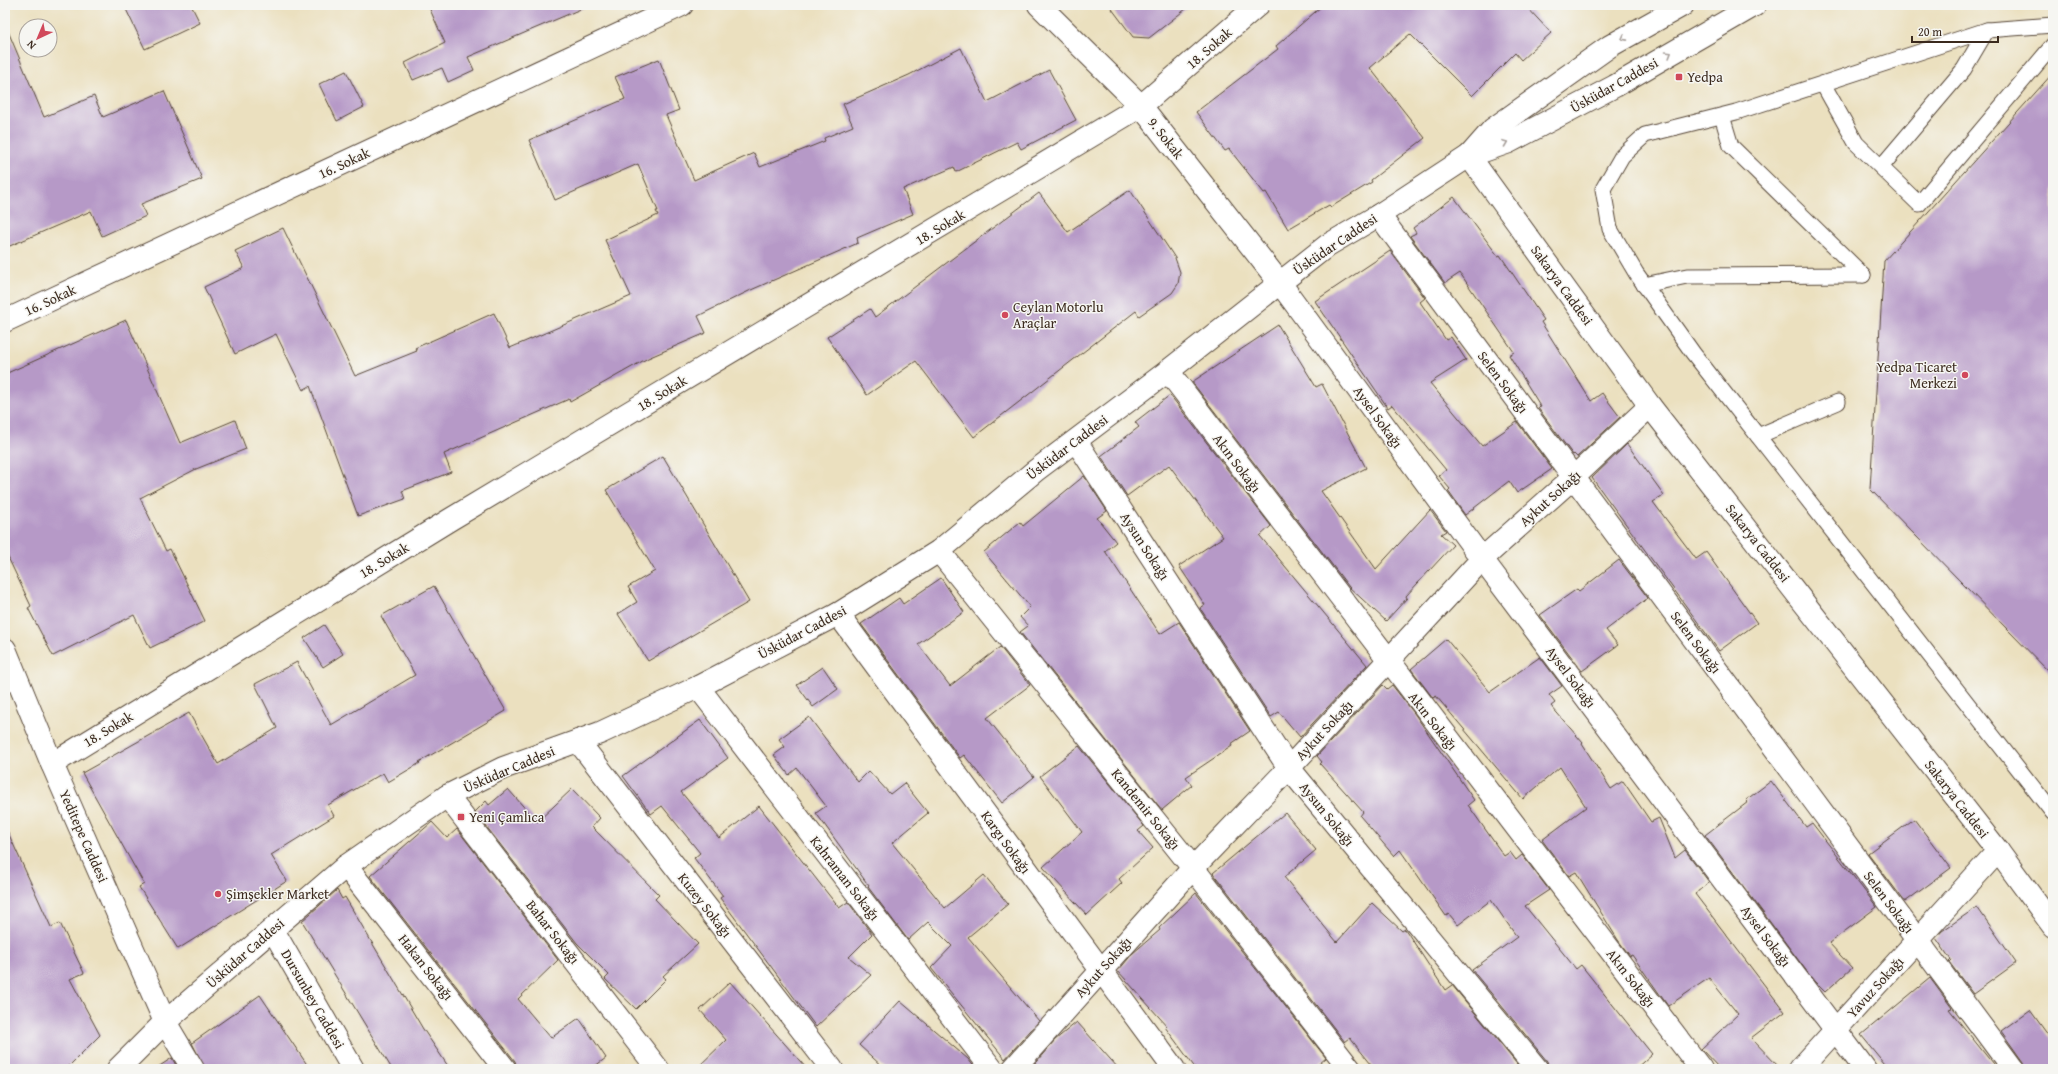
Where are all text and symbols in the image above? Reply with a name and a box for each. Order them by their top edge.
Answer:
north arrow [18,18,58,58]
scale bar [1912,18,1998,44]
street label: 18. Sokak [1182,22,1237,74]
text: 20 m [1918,23,1942,40]
one-way arrow [1621,33,1628,40]
text: N [22,36,39,54]
one-way arrow [1665,52,1672,59]
street label: Üsküdar Caddesi [1566,53,1662,117]
place label: Yedpa [1687,67,1723,87]
marker: Yedpa [1674,72,1684,82]
street label: 9. Sokak [1143,113,1189,164]
one-way arrow [1501,140,1509,148]
street label: 16. Sokak [315,142,374,184]
street label: 18. Sokak [911,204,969,250]
street label: Üsküdar Caddesi [1289,208,1381,280]
street label: Sakarya Caddesi [1526,241,1598,329]
street label: 16. Sokak [21,279,80,321]
place label: Ceylan Motorlu Araçlar [1013,297,1104,333]
marker: Ceylan Motorlu Araçlar [1000,310,1010,320]
street label: Selen Sokağı [1473,347,1533,417]
place label: Yedpa Ticaret Merkezi [1876,357,1957,393]
street label: 18. Sokak [633,370,691,416]
marker: Yedpa Ticaret Merkezi [1960,370,1970,380]
street label: Aysel Sokağı [1349,382,1407,452]
street label: Üsküdar Caddesi [1022,410,1112,484]
street label: Akın Sokağı [1208,429,1266,497]
street label: Aykut Sokağı [1515,465,1585,531]
street label: Sakarya Caddesi [1721,500,1795,586]
street label: Aysun Sokağı [1116,508,1175,584]
street label: 18. Sokak [355,537,413,583]
street label: Üsküdar Caddesi [754,600,850,664]
street label: Selen Sokağı [1666,607,1726,677]
street label: Aysel Sokağı [1541,642,1601,712]
street label: Akın Sokağı [1404,688,1462,754]
street label: Aykut Sokağı [1291,695,1357,765]
street label: 18. Sokak [79,706,137,752]
street label: Üsküdar Caddesi [460,741,558,797]
street label: Sakarya Caddesi [1920,756,1994,842]
street label: Kandemir Sokağı [1107,764,1185,854]
street label: Aysun Sokağı [1295,778,1359,850]
street label: Yeditepe Caddesi [55,786,113,886]
street label: Kargı Sokağı [976,806,1036,878]
place label: Yeni Çamlıca [469,807,545,827]
marker: Yeni Çamlıca [456,812,466,822]
street label: Kahraman Sokağı [806,831,885,925]
street label: Selen Sokağı [1859,867,1919,937]
street label: Kuzey Sokağı [673,868,737,942]
place label: Şimşekler Market [226,884,329,904]
marker: Şimşekler Market [213,889,223,899]
street label: Bahar Sokağı [522,896,584,968]
street label: Aysel Sokağı [1736,901,1796,971]
street label: Üsküdar Caddesi [202,913,288,993]
street label: Hakan Sokağı [394,930,458,1004]
street label: Aykut Sokağı [1070,932,1136,1002]
street label: Akın Sokağı [1602,945,1660,1011]
street label: Dursunbey Caddesi [276,946,350,1053]
street label: Yavuz Sokağı [1842,952,1908,1022]

